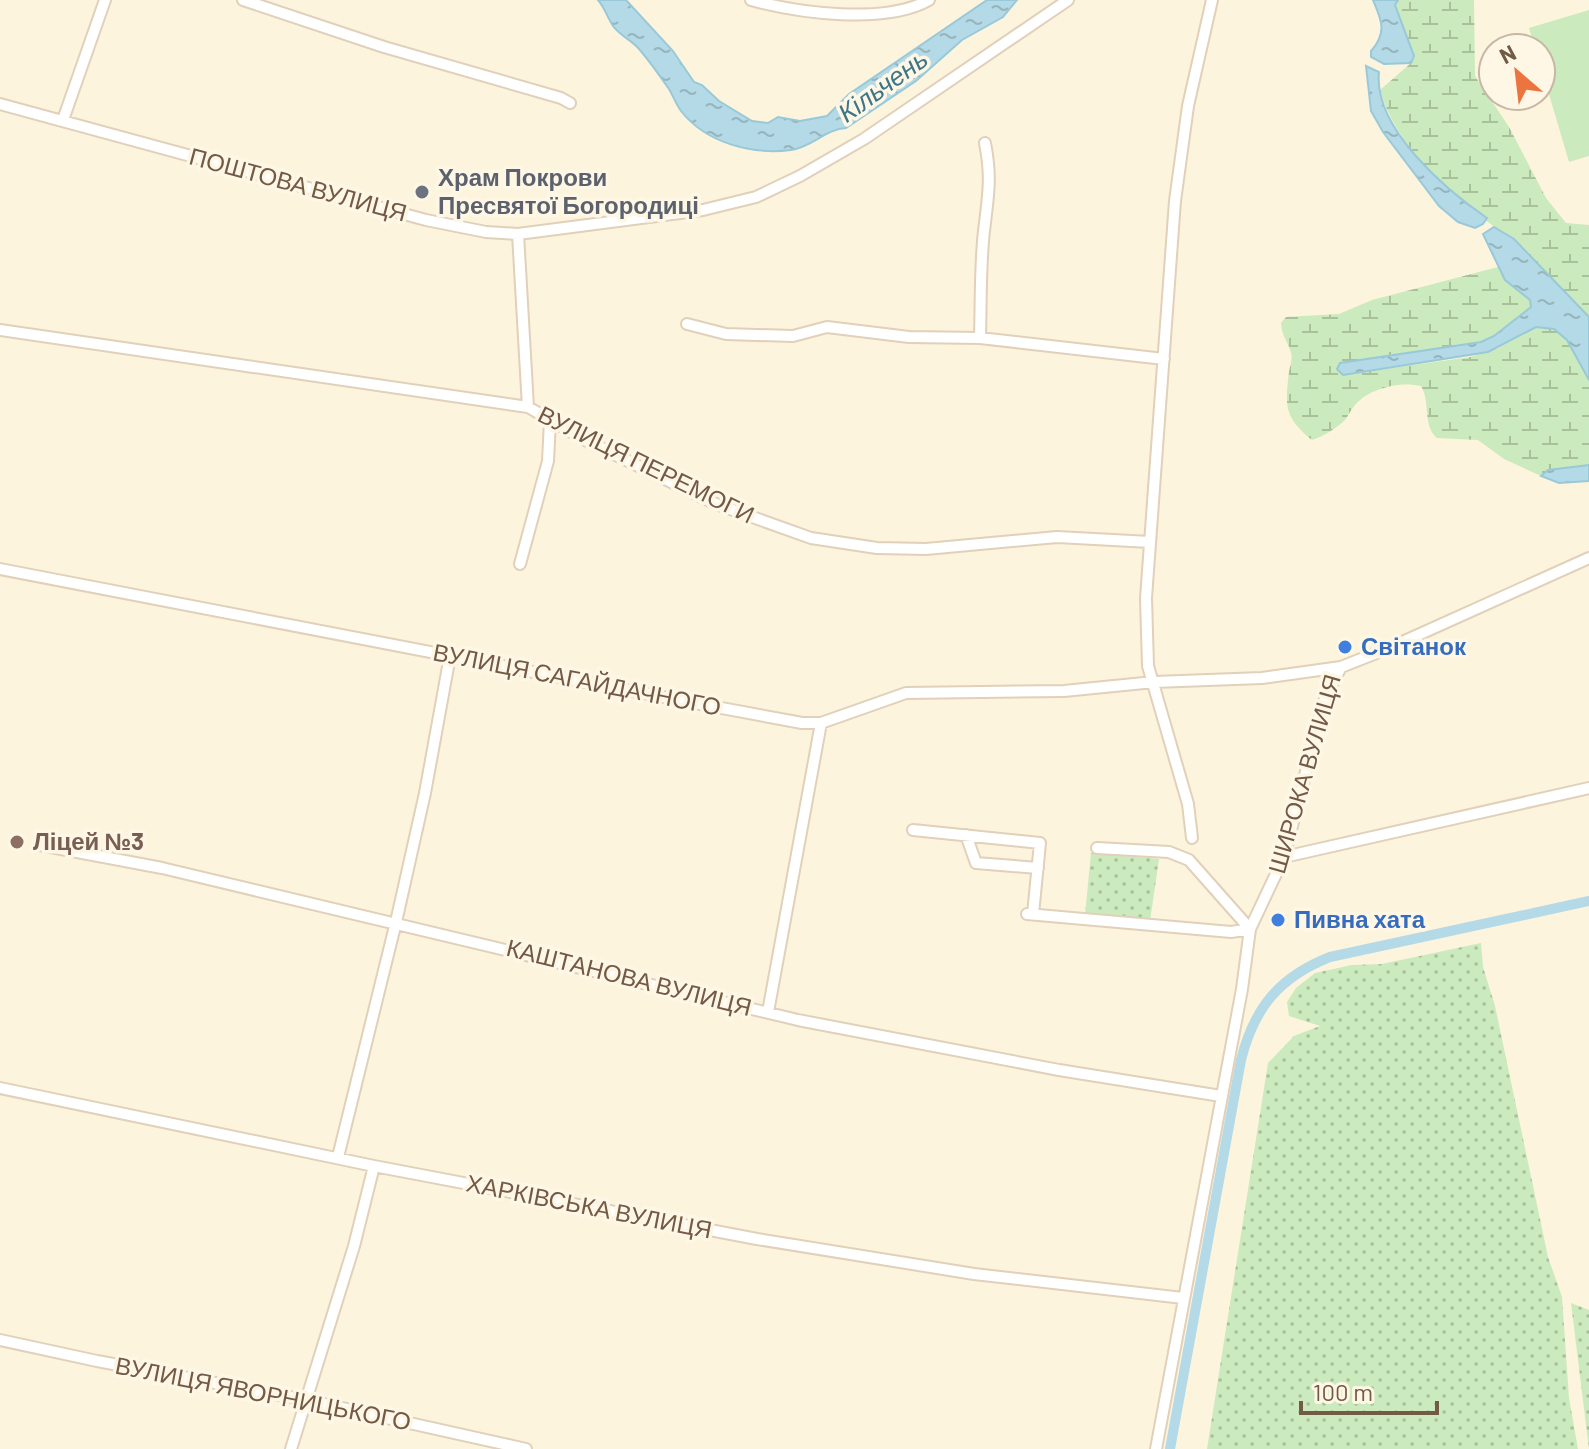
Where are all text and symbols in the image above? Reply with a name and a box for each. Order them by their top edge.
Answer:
north arrow [1477,32,1557,112]
text: N [1495,39,1520,68]
water label: Кільчень [831,42,933,128]
street label: ПОШТОВА ВУЛИЦЯ [186,141,410,227]
place label: Храм Покрови Пресвятої Богородиці [438,162,699,219]
marker: Храм Покрови Пресвятої Богородиці [413,183,431,201]
street label: ВУЛИЦЯ ПЕРЕМОГИ [534,399,759,529]
place label: Світанок [1361,631,1467,660]
street label: ВУЛИЦЯ САГАЙДАЧНОГО [431,636,724,721]
marker: Світанок [1336,638,1354,656]
street label: ШИРОКА ВУЛИЦЯ [1261,671,1346,877]
place label: Ліцей №3 [33,826,144,855]
marker: Ліцей №3 [8,833,26,851]
place label: Пивна хата [1294,904,1426,933]
marker: Пивна хата [1269,911,1287,929]
street label: КАШТАНОВА ВУЛИЦЯ [504,932,755,1021]
street label: ХАРКІВСЬКА ВУЛИЦЯ [464,1167,715,1244]
street label: ВУЛИЦЯ ЯВОРНИЦЬКОГО [113,1350,414,1435]
scale bar [1301,1365,1437,1415]
text: 100 m [1313,1377,1373,1406]

